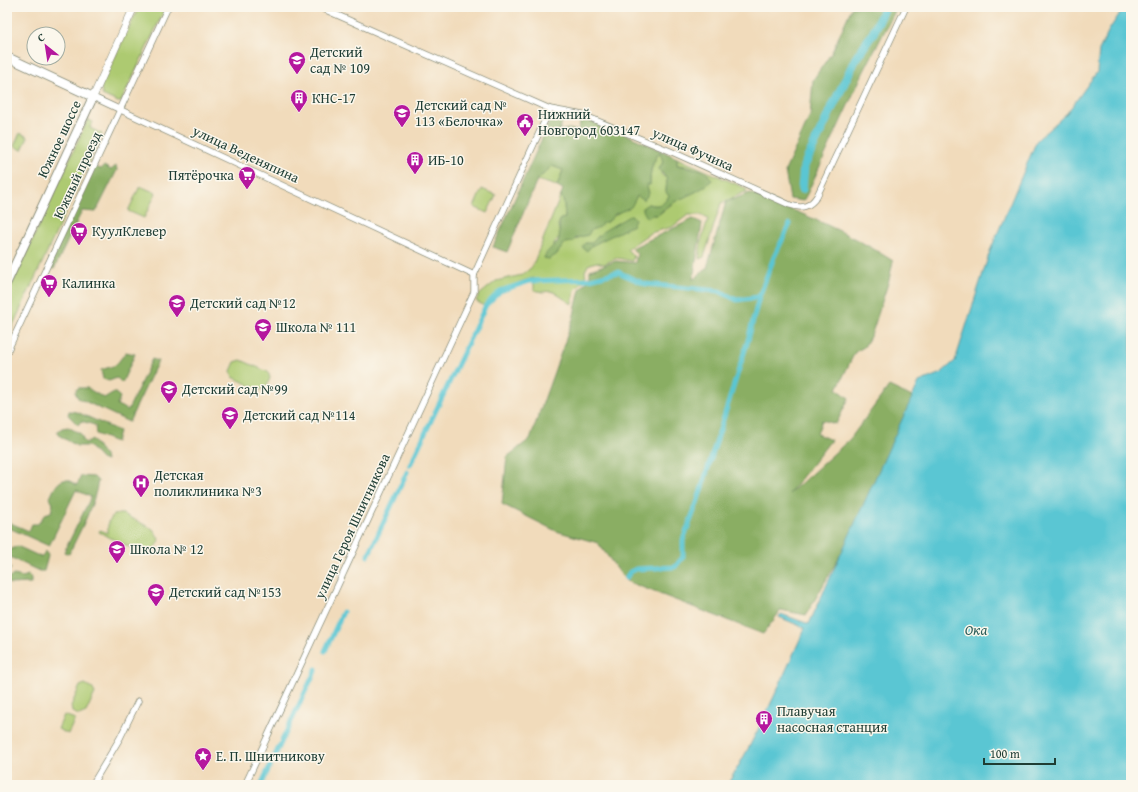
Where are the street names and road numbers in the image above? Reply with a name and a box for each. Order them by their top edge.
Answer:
street label: Южное шоссе [32,96,86,181]
street label: улица Веденяпина [188,120,303,188]
street label: улица Фучика [648,122,737,176]
street label: Южный проезд [48,128,106,222]
street label: улица Героя Шнитникова [309,450,395,603]

